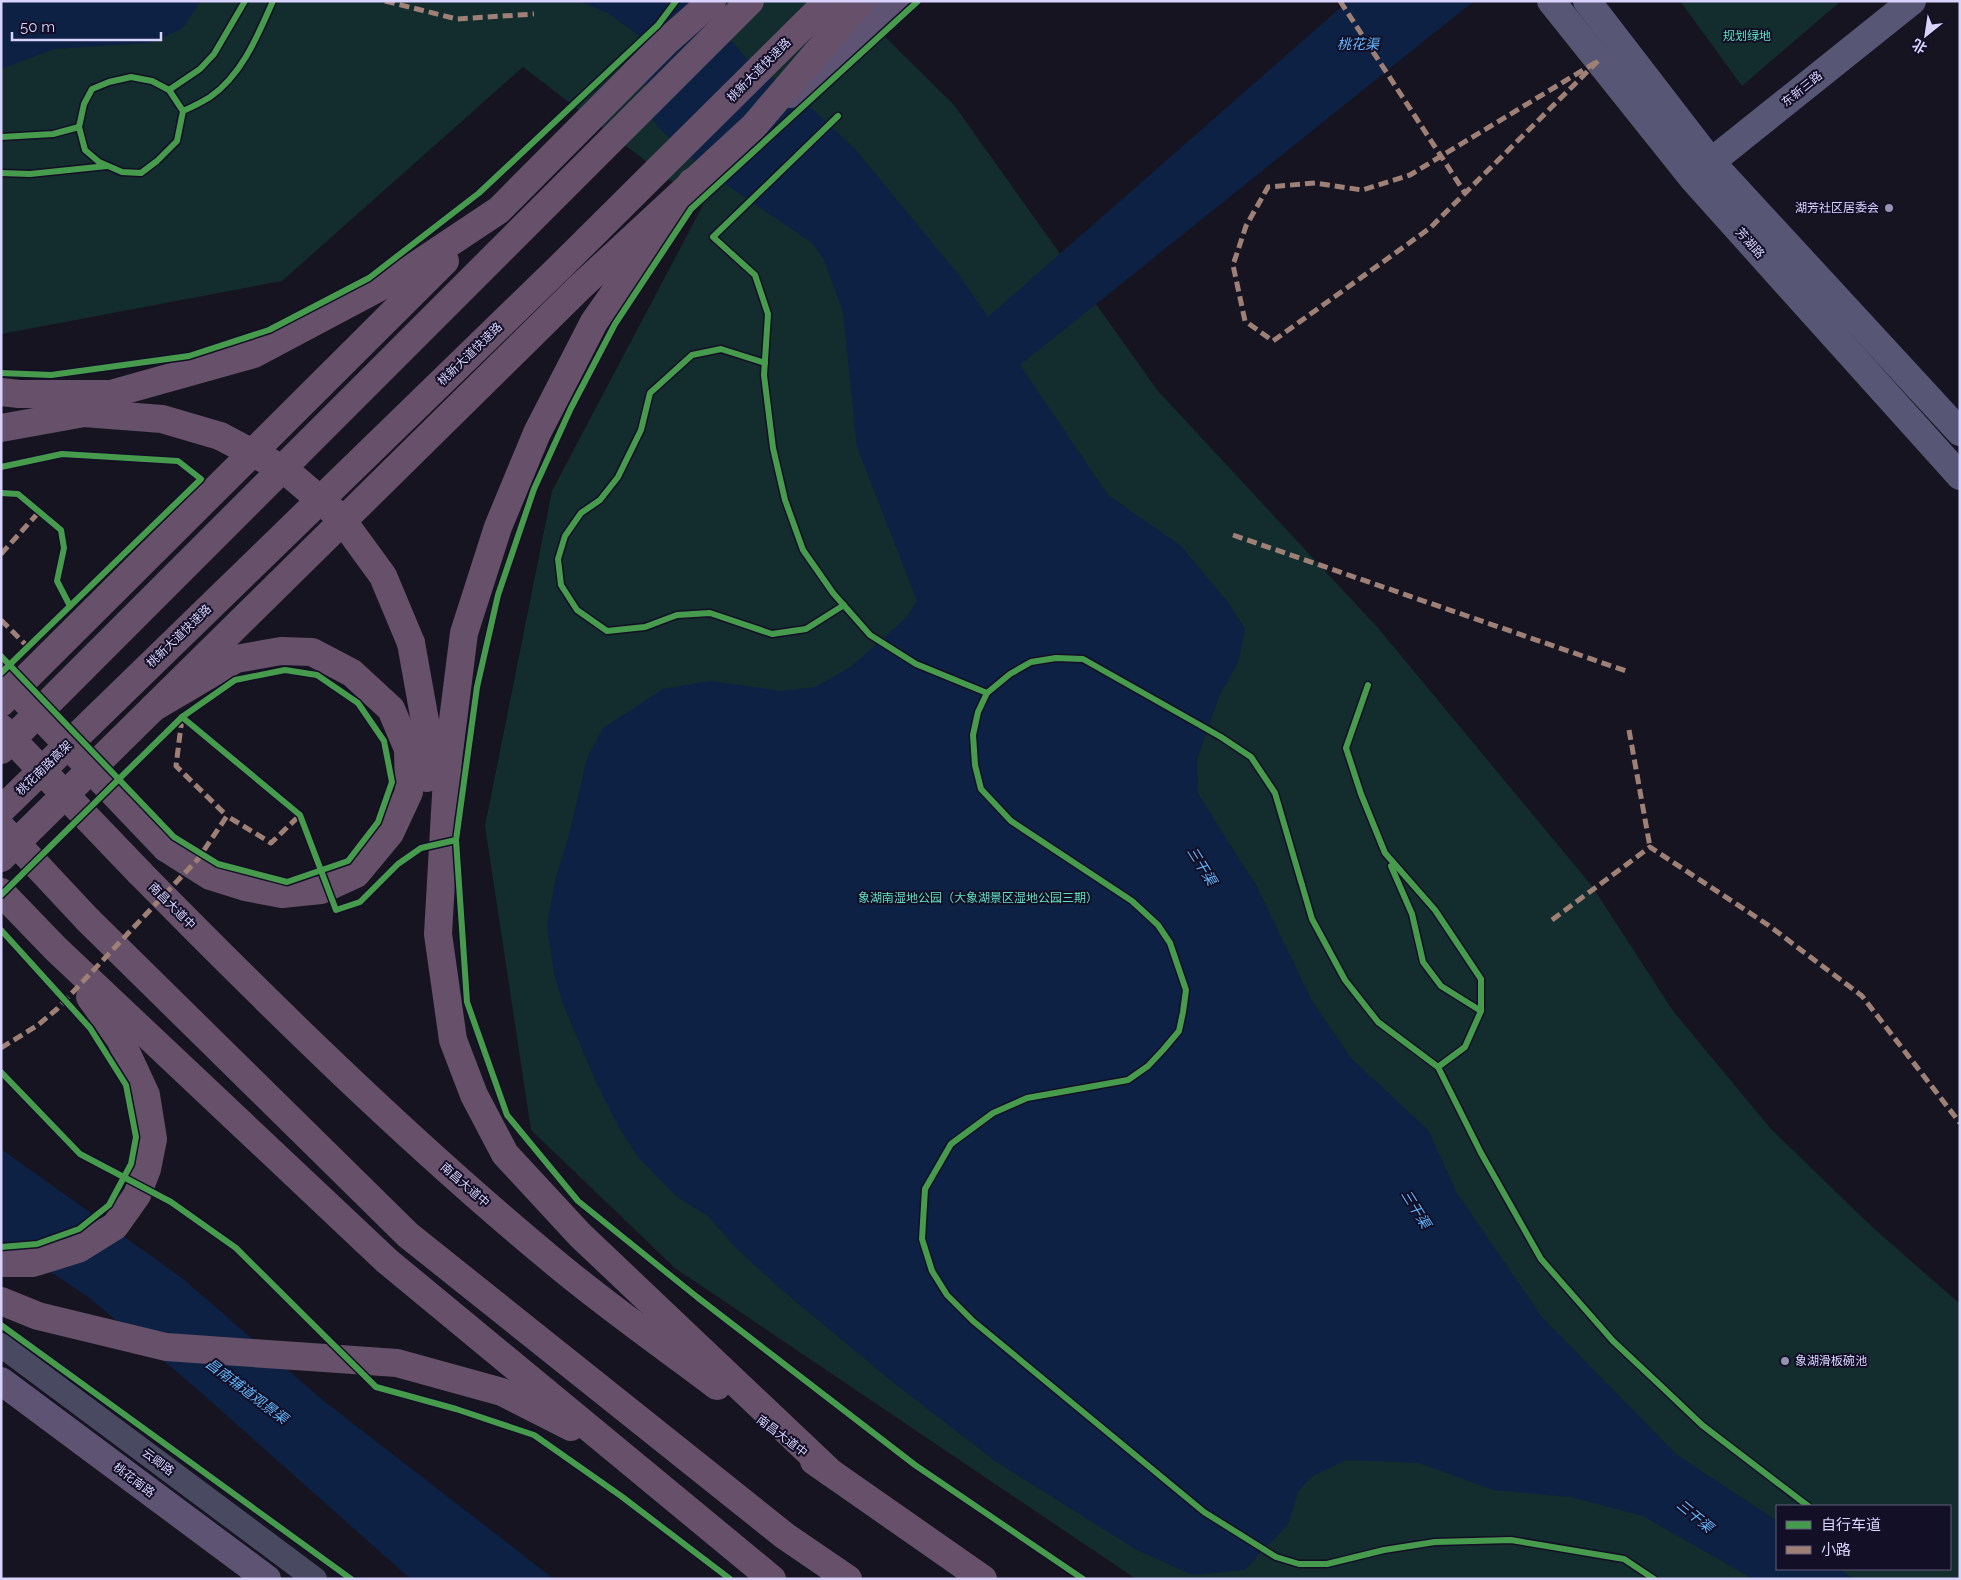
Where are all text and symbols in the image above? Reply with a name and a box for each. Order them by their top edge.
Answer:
scale bar [12,10,161,42]
north arrow [1901,10,1951,60]
text: 50 m [20,18,55,36]
park label: 规划绿地 [1723,29,1771,43]
street label: 桃新大道快速路 [724,35,794,105]
water label: 桃花渠 [1337,36,1381,52]
text: 北 [1909,36,1930,57]
street label: 东新三路 [1779,68,1825,110]
place label: 湖芳社区居委会 [1795,201,1879,215]
marker: 湖芳社区居委会 [1883,202,1895,214]
street label: 芳湖路 [1733,225,1767,261]
street label: 桃新大道快速路 [435,320,505,388]
street label: 桃新大道快速路 [144,602,214,670]
street label: 桃花南路高架 [13,738,75,798]
water label: 三干渠 [1184,844,1221,890]
street label: 南昌大道中 [146,880,198,932]
park label: 象湖南湿地公园（大象湖景区湿地公园三期） [858,891,1098,905]
street label: 南昌大道中 [438,1160,492,1210]
water label: 三干渠 [1398,1187,1435,1233]
place label: 象湖滑板碗池 [1795,1354,1867,1368]
water label: 昌南辅道观景渠 [203,1355,293,1428]
marker: 象湖滑板碗池 [1779,1355,1791,1367]
street label: 南昌大道中 [754,1412,810,1460]
street label: 云卿路 [139,1446,177,1478]
street label: 桃花南路 [111,1460,157,1500]
water label: 三干渠 [1674,1496,1718,1537]
legend [1776,1505,1951,1570]
text: 自行车道 [1821,1516,1881,1534]
text: 小路 [1821,1541,1851,1559]

